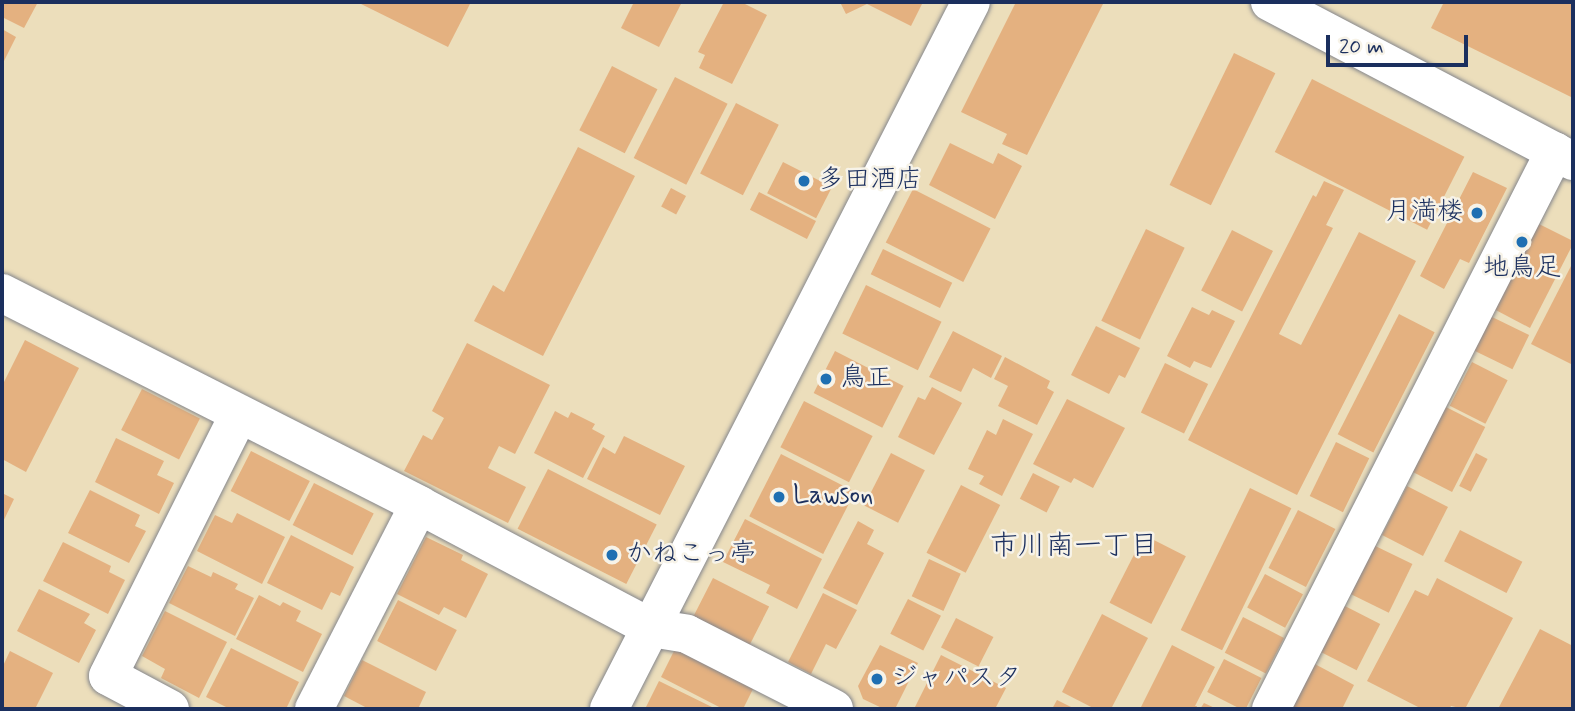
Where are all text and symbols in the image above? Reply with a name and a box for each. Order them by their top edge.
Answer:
scale bar [1330,21,1472,65]
text: 20 m [1339,33,1384,61]
place label: 多田酒店 [818,165,922,197]
marker: 多田酒店 [796,173,812,189]
place label: 月満楼 [1385,197,1463,229]
marker: 月満楼 [1469,205,1485,221]
marker: 地鳥足 [1514,234,1530,250]
place label: 地鳥足 [1483,253,1561,285]
place label: 鳥正 [840,363,892,395]
marker: 鳥正 [818,371,834,387]
place label: Lawson [793,481,873,513]
marker: Lawson [771,489,787,505]
district label: 市川南一丁目 [990,530,1158,564]
place label: かねこっ亭 [626,539,756,571]
marker: かねこっ亭 [604,547,620,563]
place label: ジャパスタ [891,663,1021,695]
marker: ジャパスタ [869,671,885,687]

